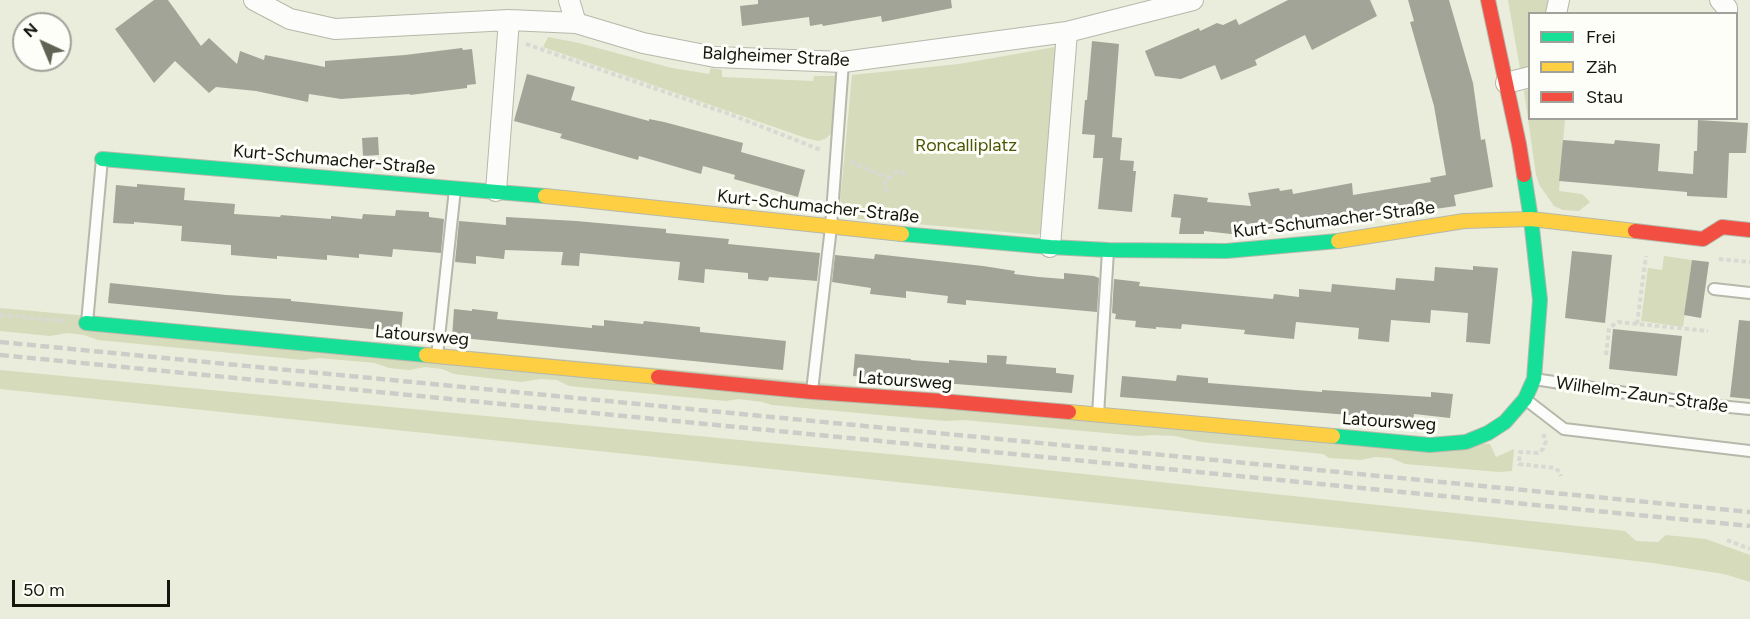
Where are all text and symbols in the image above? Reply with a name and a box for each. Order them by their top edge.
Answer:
north arrow [12,12,72,72]
legend [1528,12,1738,120]
text: N [19,19,42,41]
text: Frei [1586,26,1616,48]
street label: Balgheimer Straße [702,42,850,72]
text: Zäh [1586,56,1617,78]
text: Stau [1586,86,1623,108]
park label: Roncalliplatz [915,135,1017,157]
street label: Kurt-Schumacher-Straße [232,140,436,180]
street label: Kurt-Schumacher-Straße [716,186,920,228]
street label: Kurt-Schumacher-Straße [1232,197,1436,243]
street label: Latoursweg [374,321,470,351]
street label: Latoursweg [857,367,953,395]
street label: Wilhelm-Zaun-Straße [1555,372,1729,418]
street label: Latoursweg [1341,408,1437,436]
scale bar [15,568,172,606]
text: 50 m [23,579,65,601]

